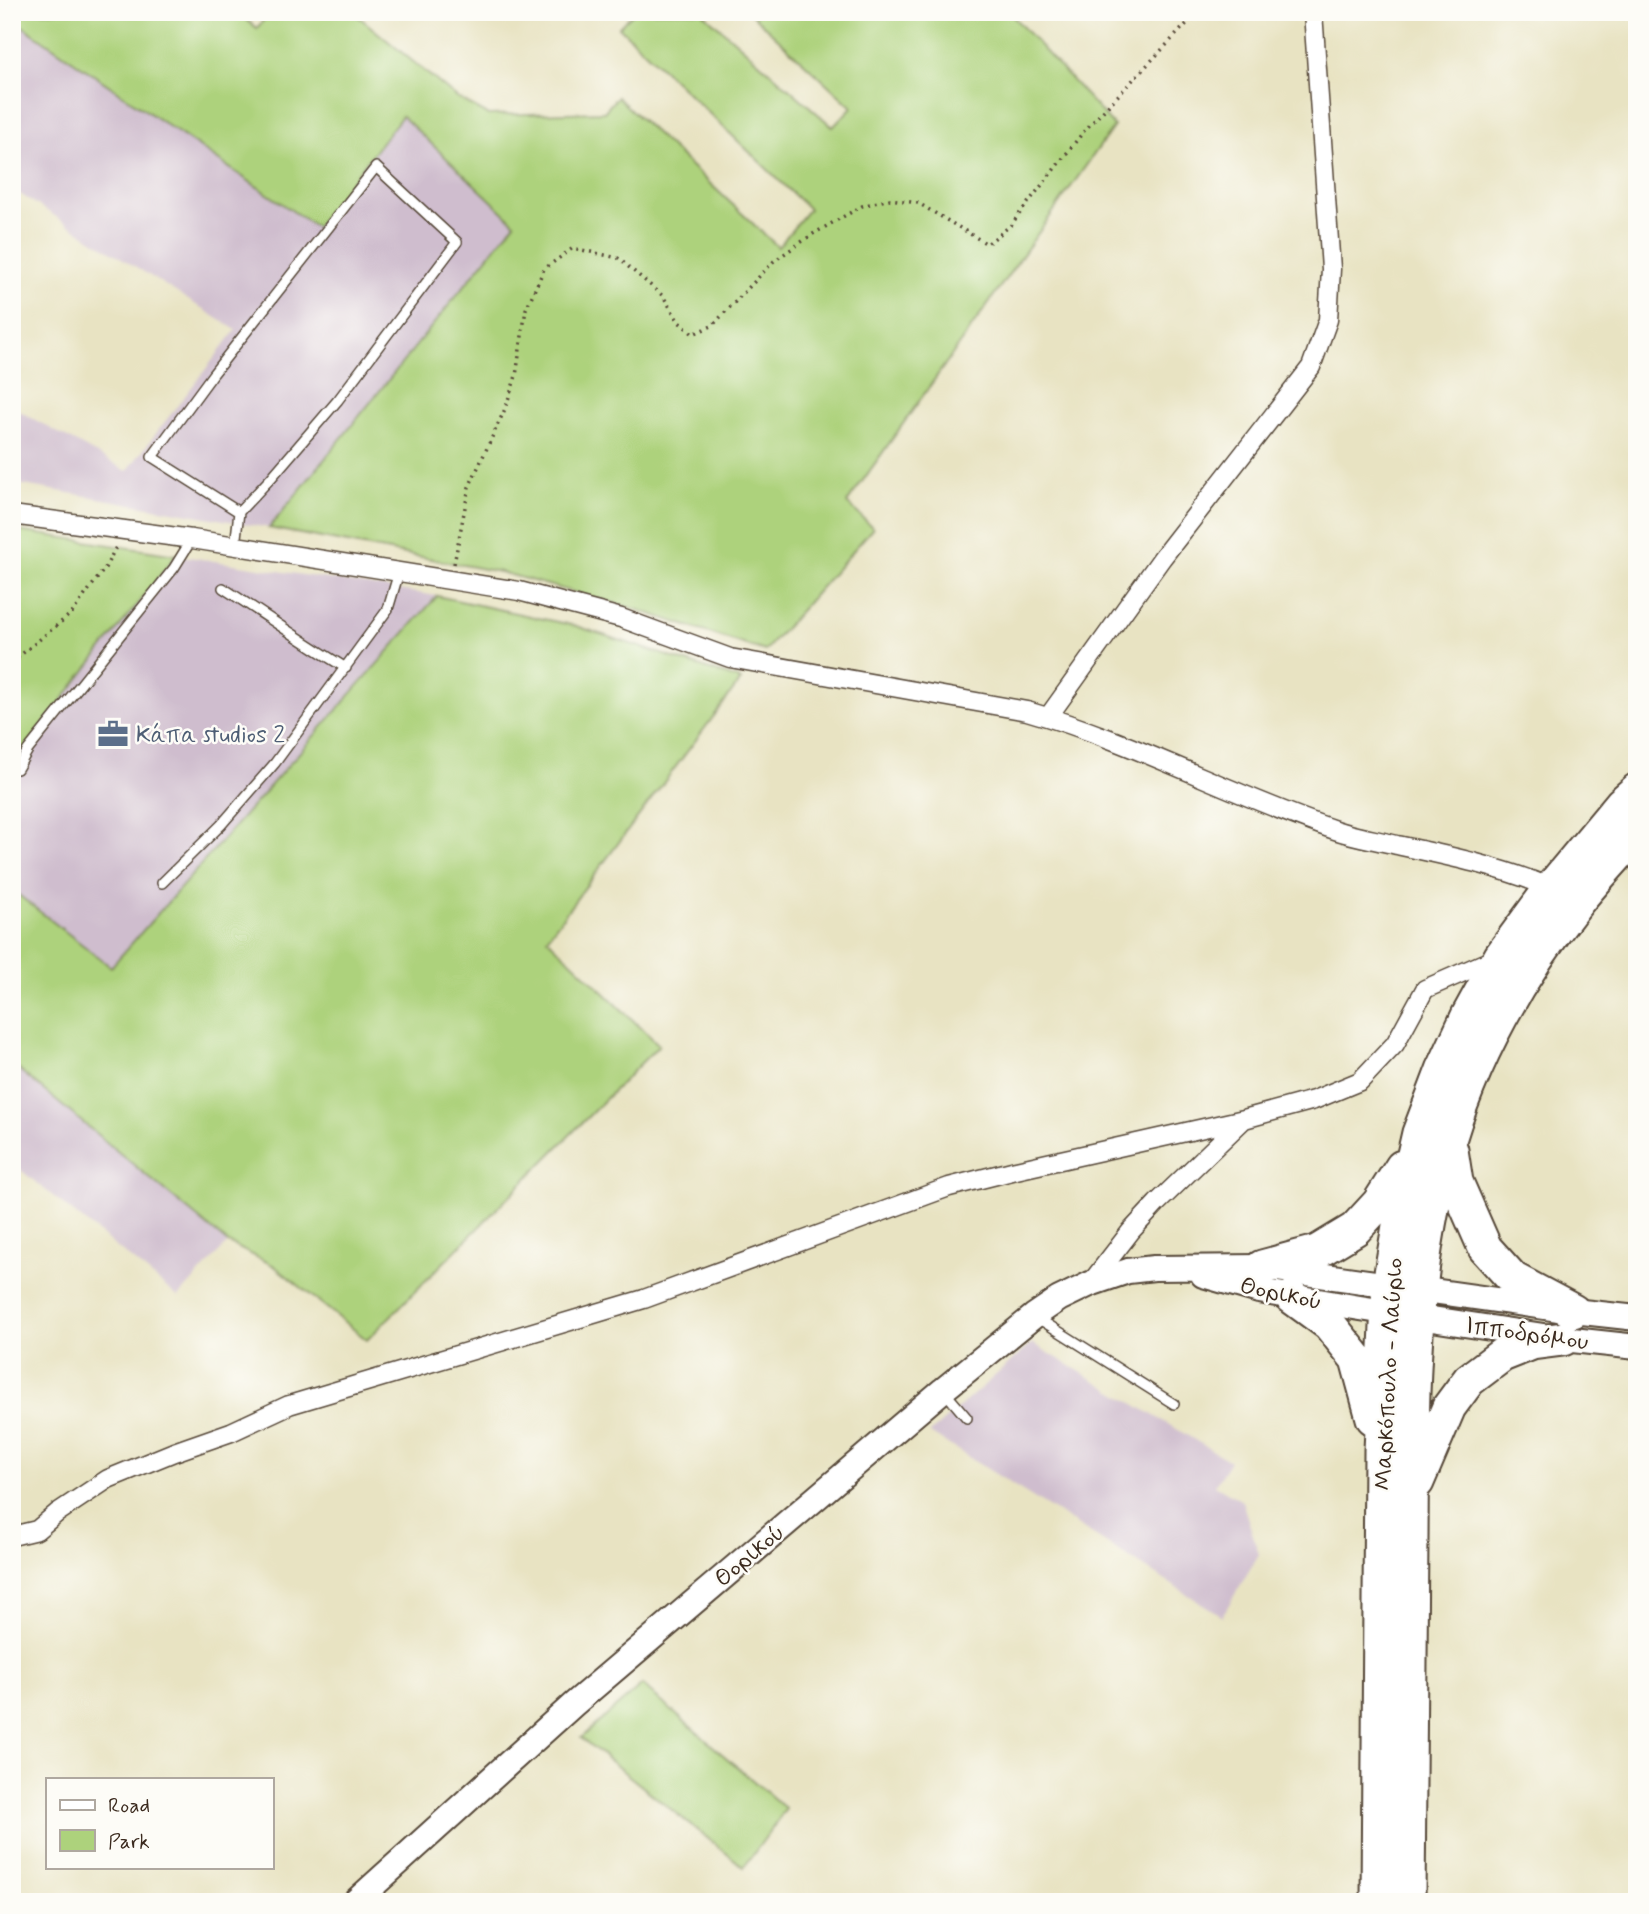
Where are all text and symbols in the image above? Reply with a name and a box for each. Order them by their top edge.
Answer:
office icon: Κάπα studios 2 [96,717,130,751]
place label: Κάπα studios 2 [136,720,285,751]
street label: Μαρκόπουλο - Λαύριο [1368,1257,1411,1491]
street label: Θορικού [1237,1271,1324,1318]
street label: Ιπποδρόμου [1463,1311,1590,1358]
street label: Θορικού [708,1518,792,1595]
legend [46,1778,273,1868]
text: Road [108,1792,150,1820]
text: Park [108,1828,150,1856]

